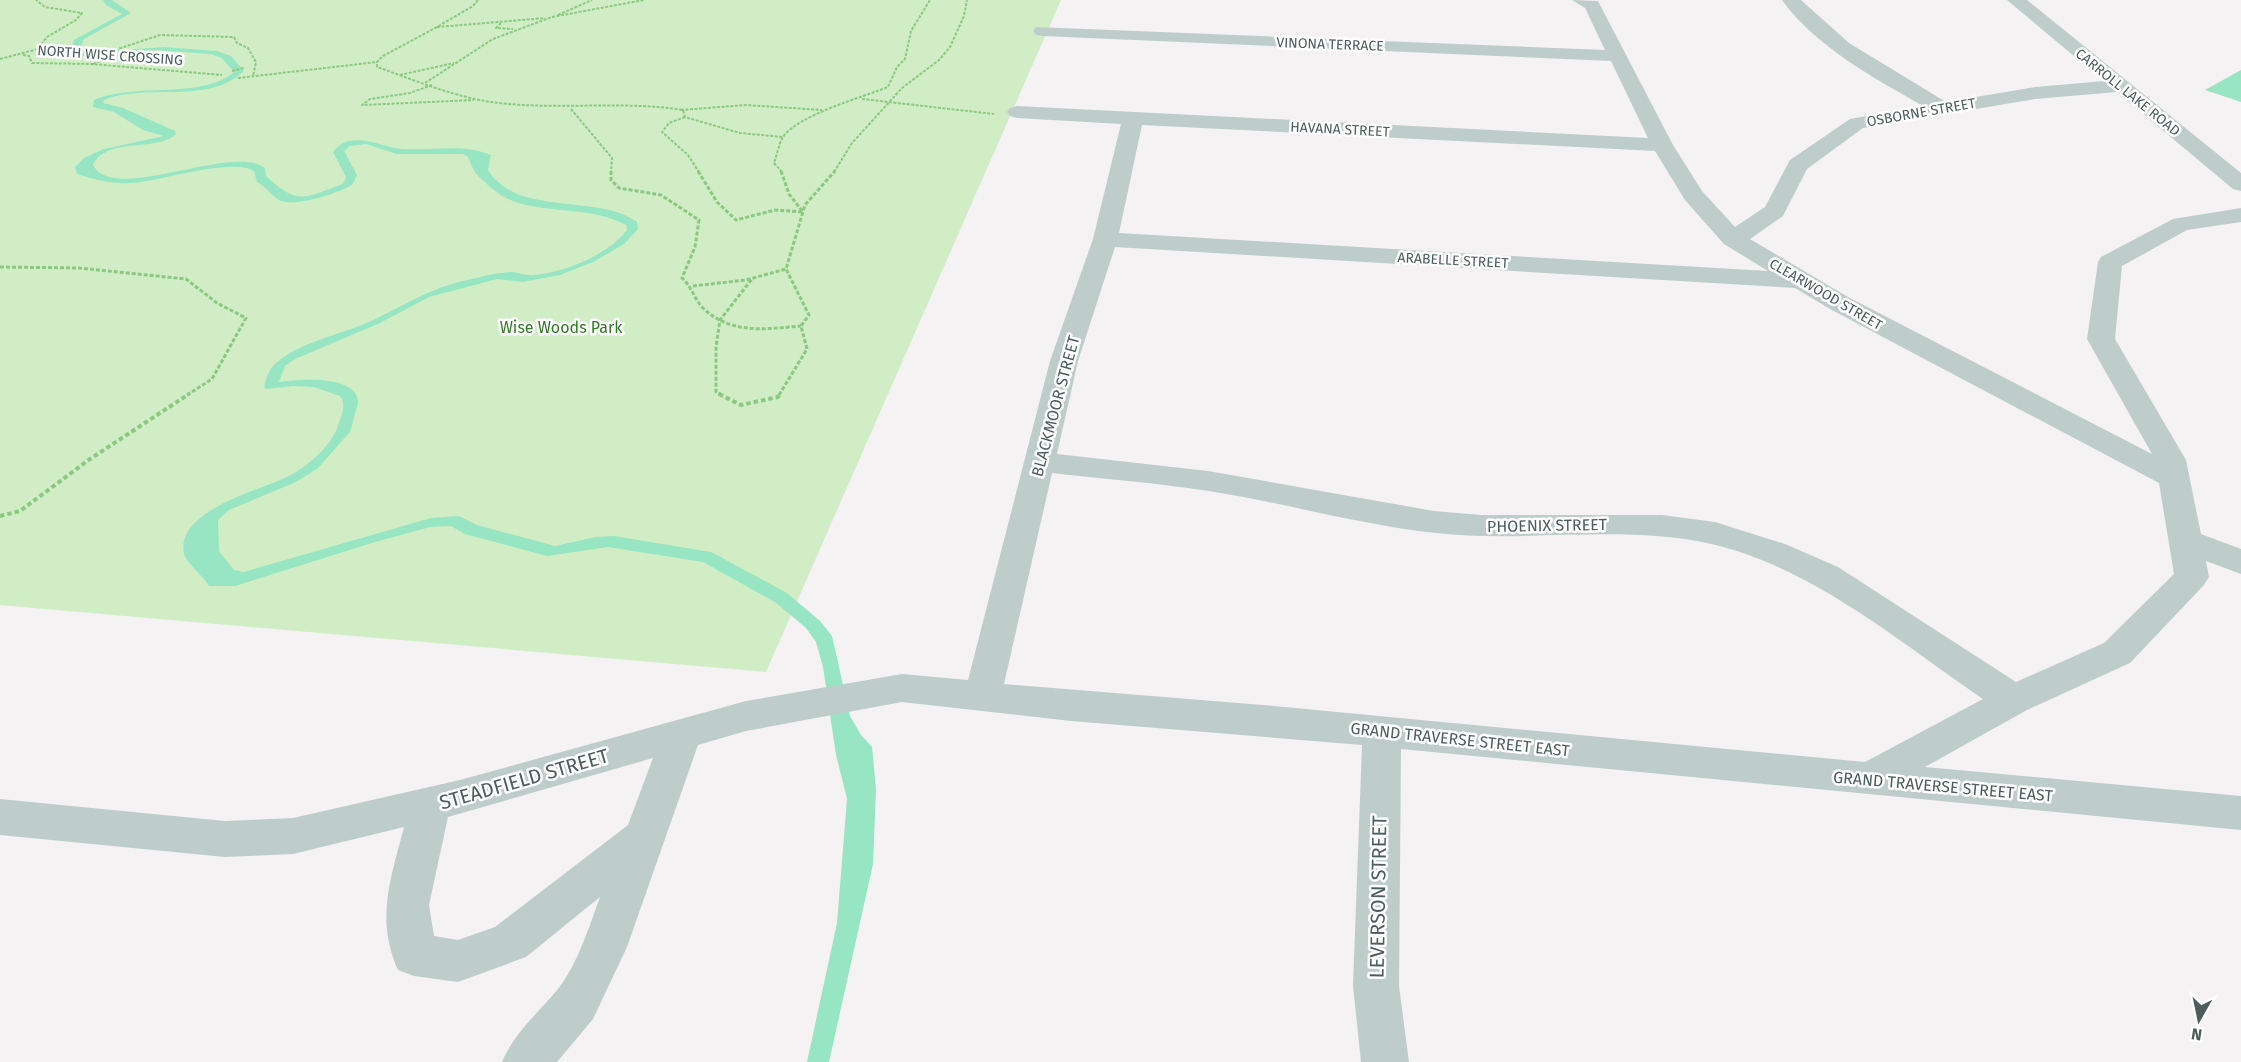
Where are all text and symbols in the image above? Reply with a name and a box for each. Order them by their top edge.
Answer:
street label: VINONA TERRACE [1276,34,1384,55]
street label: NORTH WISE CROSSING [37,42,183,69]
street label: CARROLL LAKE ROAD [2072,45,2183,140]
street label: OSBORNE STREET [1865,94,1977,130]
street label: HAVANA STREET [1290,118,1391,141]
street label: ARABELLE STREET [1397,249,1510,272]
street label: CLEARWOOD STREET [1766,255,1886,334]
park label: Wise Woods Park [500,318,623,337]
street label: BLACKMOOR STREET [1028,333,1084,479]
street label: PHOENIX STREET [1487,515,1608,536]
street label: GRAND TRAVERSE STREET EAST [1349,719,1571,761]
street label: STEADFIELD STREET [437,743,612,815]
street label: GRAND TRAVERSE STREET EAST [1832,767,2054,806]
street label: LEVERSON STREET [1365,815,1391,979]
north arrow [2169,990,2229,1050]
text: N [2190,1024,2203,1045]

